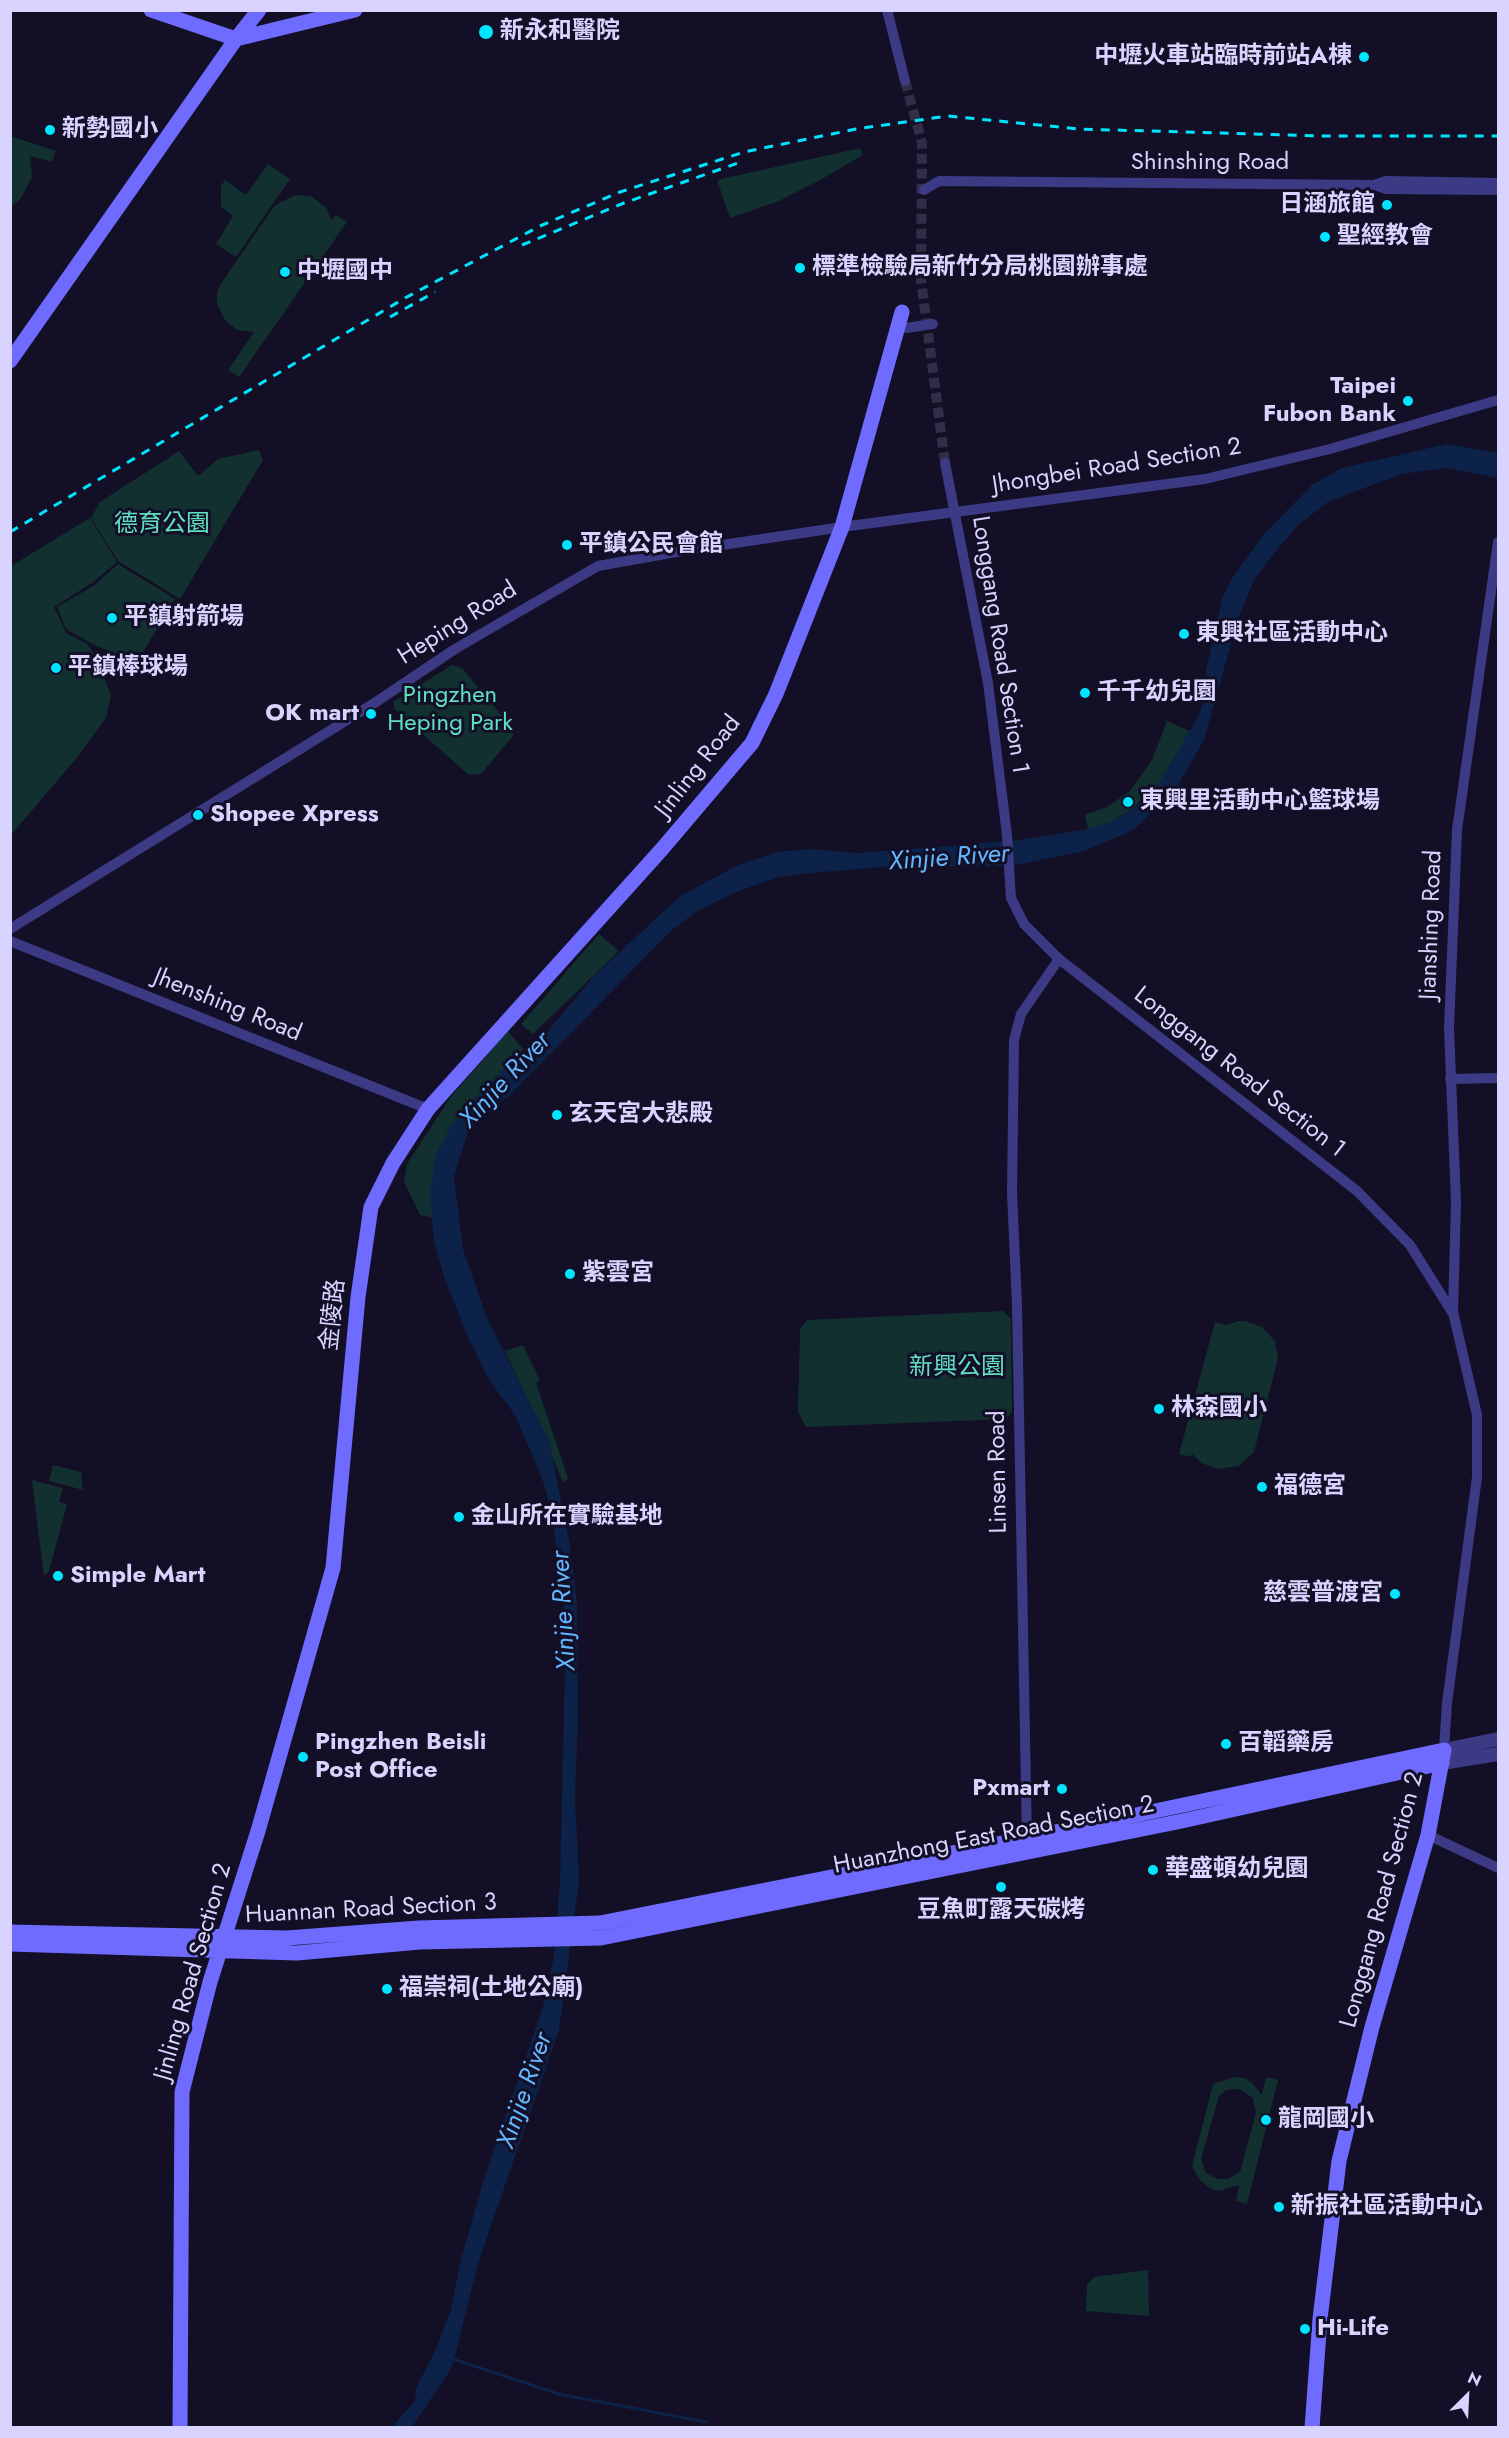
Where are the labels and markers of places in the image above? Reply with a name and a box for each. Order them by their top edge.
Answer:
place label: 新永和醫院 [500,18,620,46]
marker: 新永和醫院 [477,23,495,41]
place label: 中壢火車站臨時前站A棟 [1094,43,1352,71]
marker: 中壢火車站臨時前站A棟 [1357,50,1371,64]
place label: 新勢國小 [62,116,158,144]
marker: 新勢國小 [43,123,57,137]
place label: 日涵旅館 [1279,191,1375,219]
marker: 日涵旅館 [1380,198,1394,212]
place label: 聖經教會 [1337,223,1433,251]
marker: 聖經教會 [1318,230,1332,244]
place label: 標準檢驗局新竹分局桃園辦事處 [812,254,1148,282]
place label: 中壢國中 [297,258,393,286]
marker: 標準檢驗局新竹分局桃園辦事處 [793,261,807,275]
marker: 中壢國中 [278,265,292,279]
place label: Taipei Fubon Bank [1263,373,1396,429]
marker: Taipei Fubon Bank [1401,394,1415,408]
place label: 平鎮公民會館 [579,531,723,559]
marker: 平鎮公民會館 [560,538,574,552]
place label: 平鎮射箭場 [124,604,244,632]
marker: 平鎮射箭場 [105,611,119,625]
place label: 東興社區活動中心 [1196,620,1388,648]
marker: 東興社區活動中心 [1177,627,1191,641]
place label: 平鎮棒球場 [68,654,188,682]
marker: 平鎮棒球場 [49,661,63,675]
place label: 千千幼兒園 [1097,679,1217,707]
marker: 千千幼兒園 [1078,686,1092,700]
place label: OK mart [265,700,359,728]
marker: OK mart [364,707,378,721]
place label: 東興里活動中心籃球場 [1140,788,1380,816]
marker: 東興里活動中心籃球場 [1121,795,1135,809]
place label: Shopee Xpress [210,801,379,829]
marker: Shopee Xpress [191,808,205,822]
place label: 玄天宮大悲殿 [569,1101,713,1129]
marker: 玄天宮大悲殿 [550,1108,564,1122]
place label: 紫雲宮 [582,1260,654,1288]
marker: 紫雲宮 [563,1267,577,1281]
place label: 林森國小 [1171,1395,1267,1423]
marker: 林森國小 [1152,1402,1166,1416]
place label: 福德宮 [1274,1473,1346,1501]
marker: 福德宮 [1255,1480,1269,1494]
place label: 金山所在實驗基地 [471,1503,663,1531]
marker: 金山所在實驗基地 [452,1510,466,1524]
place label: Simple Mart [70,1562,205,1590]
marker: Simple Mart [51,1569,65,1583]
place label: 慈雲普渡宮 [1263,1580,1383,1608]
marker: 慈雲普渡宮 [1388,1587,1402,1601]
place label: Pingzhen Beisli Post Office [315,1729,486,1785]
place label: 百韜藥房 [1238,1730,1334,1758]
marker: 百韜藥房 [1219,1737,1233,1751]
marker: Pingzhen Beisli Post Office [296,1750,310,1764]
place label: Pxmart [972,1775,1050,1803]
marker: Pxmart [1055,1782,1069,1796]
place label: 華盛頓幼兒園 [1165,1856,1309,1884]
marker: 華盛頓幼兒園 [1146,1863,1160,1877]
marker: 豆魚町露天碳烤 [994,1880,1008,1894]
place label: 豆魚町露天碳烤 [917,1897,1085,1925]
place label: 福崇祠(土地公廟) [399,1975,583,2003]
marker: 福崇祠(土地公廟) [380,1982,394,1996]
place label: 龍岡國小 [1278,2106,1374,2134]
marker: 龍岡國小 [1259,2113,1273,2127]
place label: 新振社區活動中心 [1291,2193,1483,2221]
marker: 新振社區活動中心 [1272,2200,1286,2214]
place label: Hi-Life [1317,2315,1389,2343]
marker: Hi-Life [1298,2322,1312,2336]

